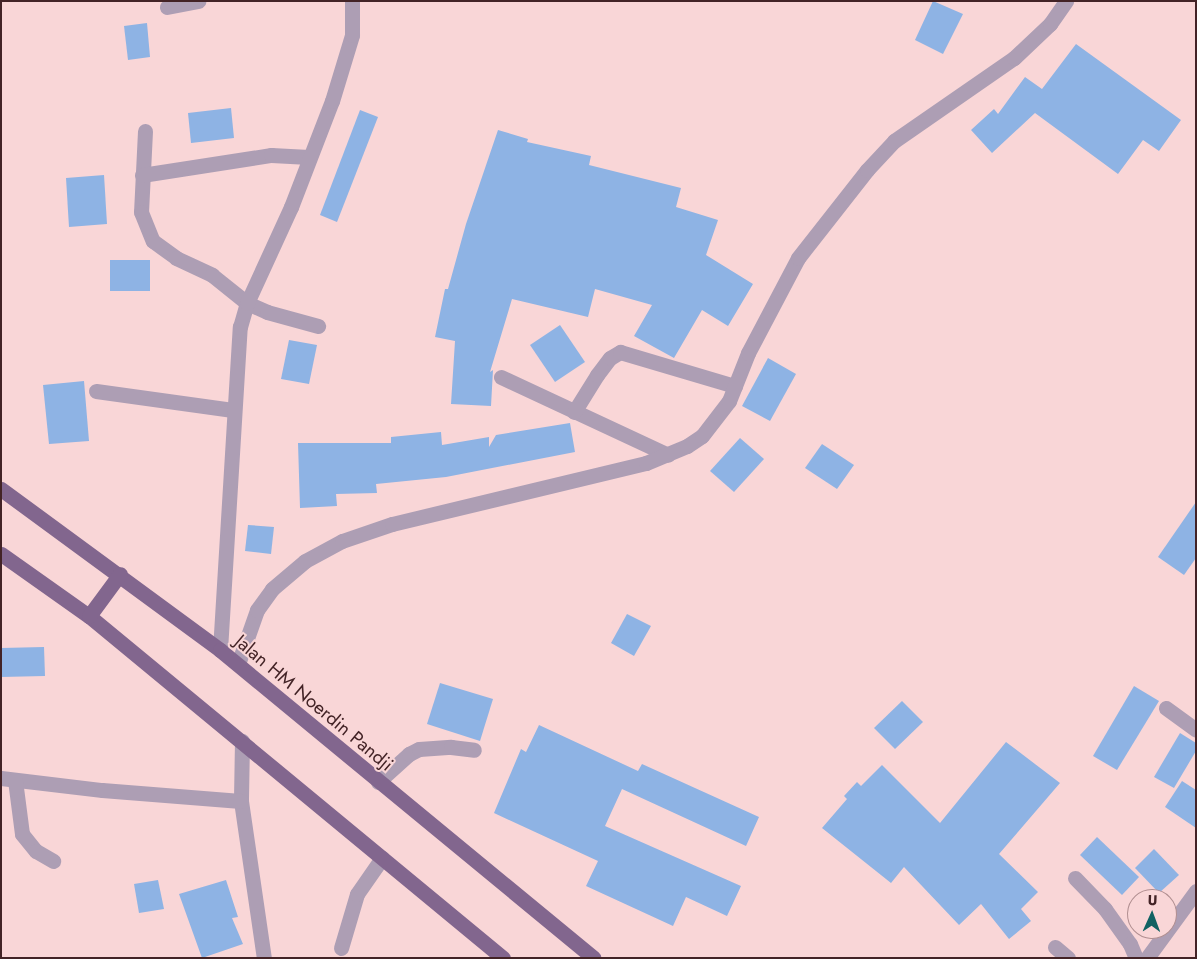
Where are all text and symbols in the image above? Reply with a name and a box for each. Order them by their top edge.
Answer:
street label: Jalan HM Noerdin Pandji [230,630,398,776]
north arrow [1127,889,1177,939]
text: U [1147,890,1158,910]

